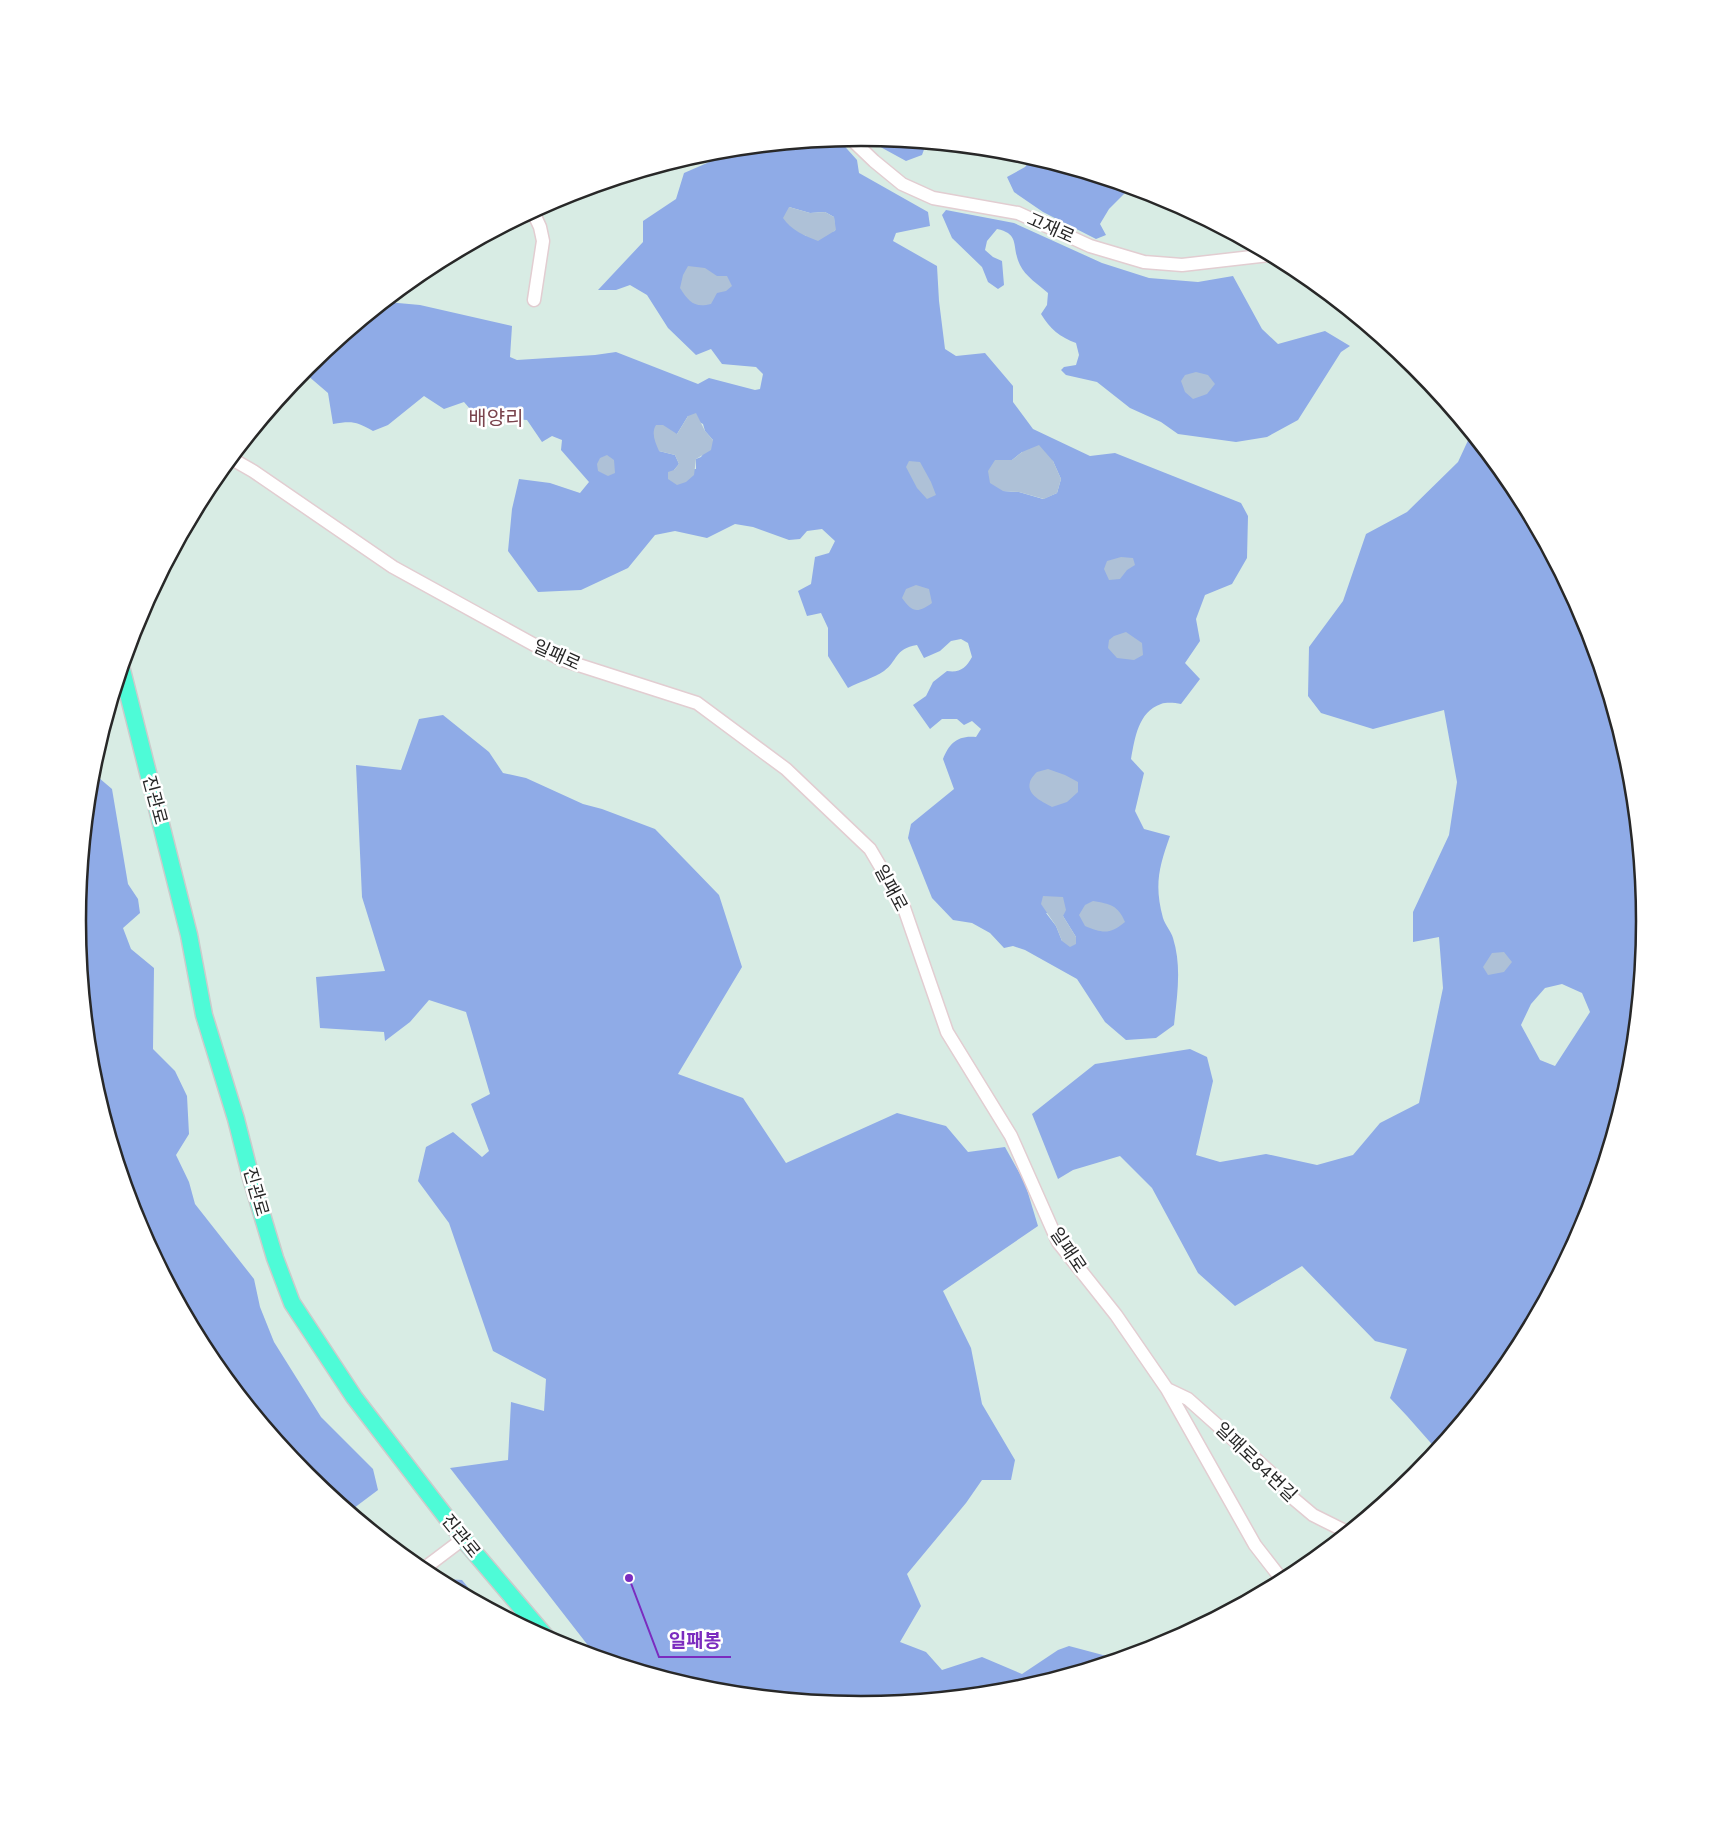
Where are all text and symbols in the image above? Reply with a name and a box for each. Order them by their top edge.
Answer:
street label: 고재로 [1024,208,1078,247]
district label: 배양리 [468,406,524,430]
street label: 일패로 [530,635,584,674]
street label: 진관로 [139,773,172,827]
street label: 일패로 [871,861,912,915]
street label: 진관로 [240,1165,273,1219]
street label: 일패로 [1046,1223,1091,1276]
street label: 일패로84번길 [1211,1418,1301,1506]
street label: 진관로 [438,1510,485,1562]
callout: 일패봉 [659,1623,731,1657]
text: 일패봉 [669,1629,721,1652]

